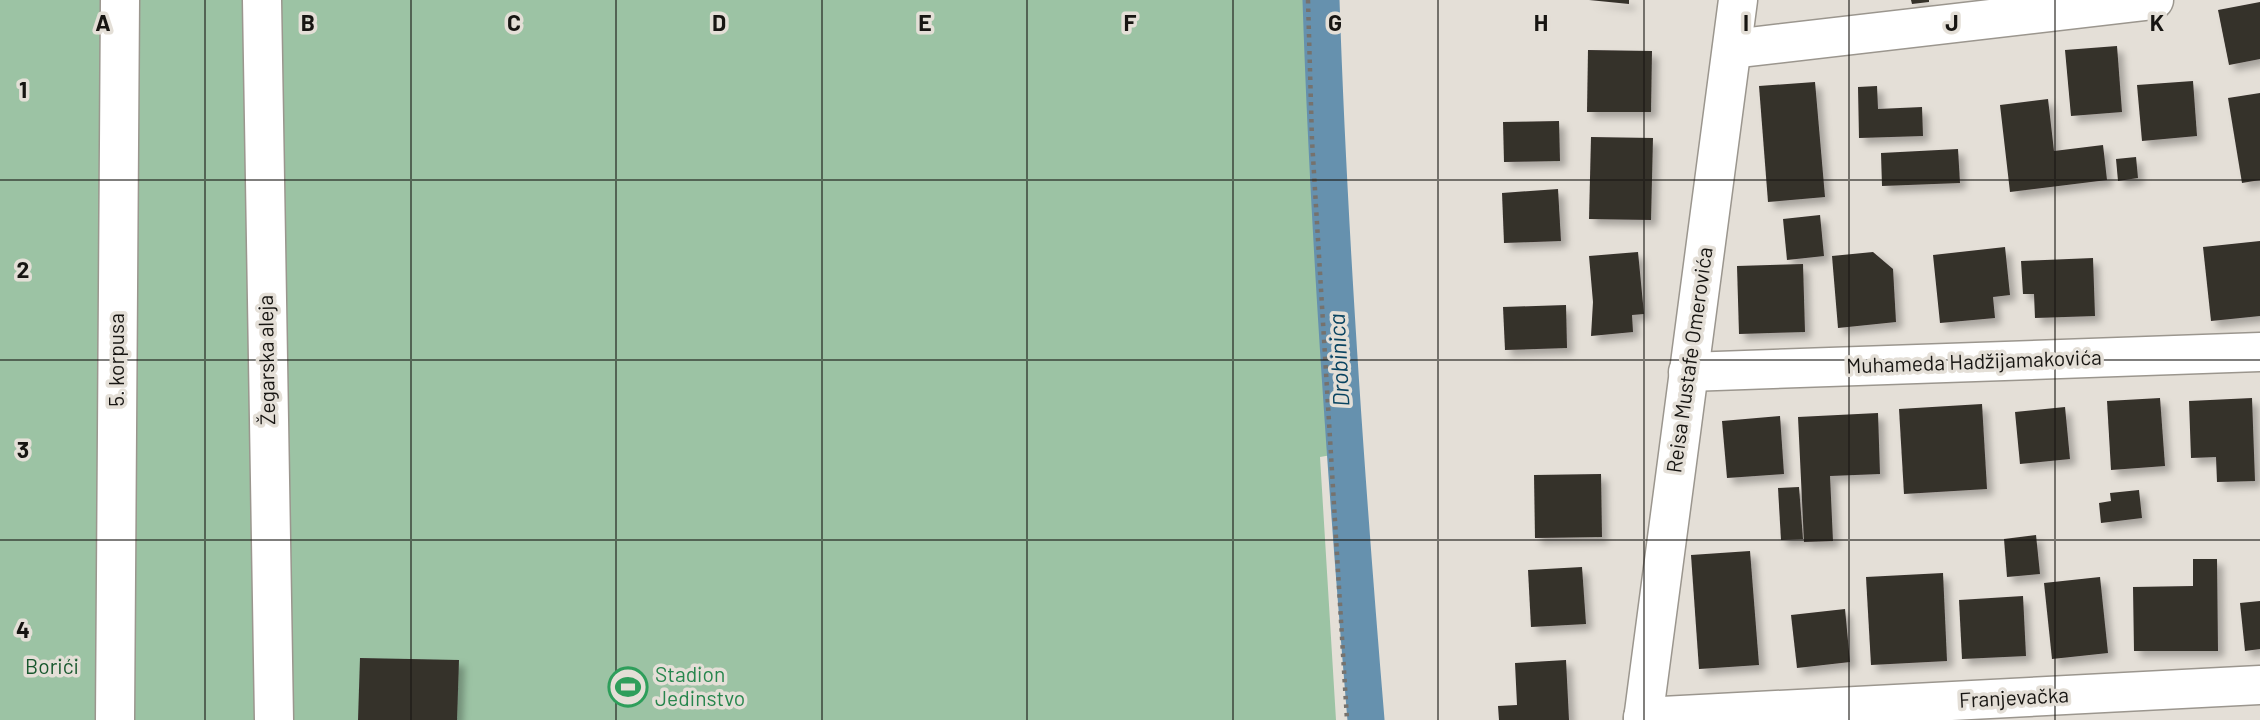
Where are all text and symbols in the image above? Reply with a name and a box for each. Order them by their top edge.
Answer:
text: A [95,8,111,36]
text: B [301,8,315,36]
text: C [507,8,521,36]
text: D [712,8,726,36]
text: E [918,8,932,36]
text: F [1124,8,1137,36]
text: G [1328,8,1342,36]
text: H [1534,8,1548,36]
text: I [1743,8,1749,36]
text: J [1945,8,1959,36]
text: K [2150,8,2164,36]
text: 1 [19,75,27,103]
street label: Reisa Mustafe Omerovića [1660,245,1717,474]
text: 2 [17,255,29,283]
street label: Žegarska aleja [252,295,279,425]
street label: 5. korpusa [103,313,128,407]
water label: Drobinica [1322,313,1354,407]
street label: Muhameda Hadžijamakovića [1846,344,2102,377]
text: 3 [17,435,29,463]
text: 4 [16,615,30,643]
park label: Borići [25,653,79,678]
place label: Stadion Jedinstvo [655,661,745,710]
sports icon: Stadion Jedinstvo [607,666,649,708]
street label: Franjevačka [1958,681,2069,712]

